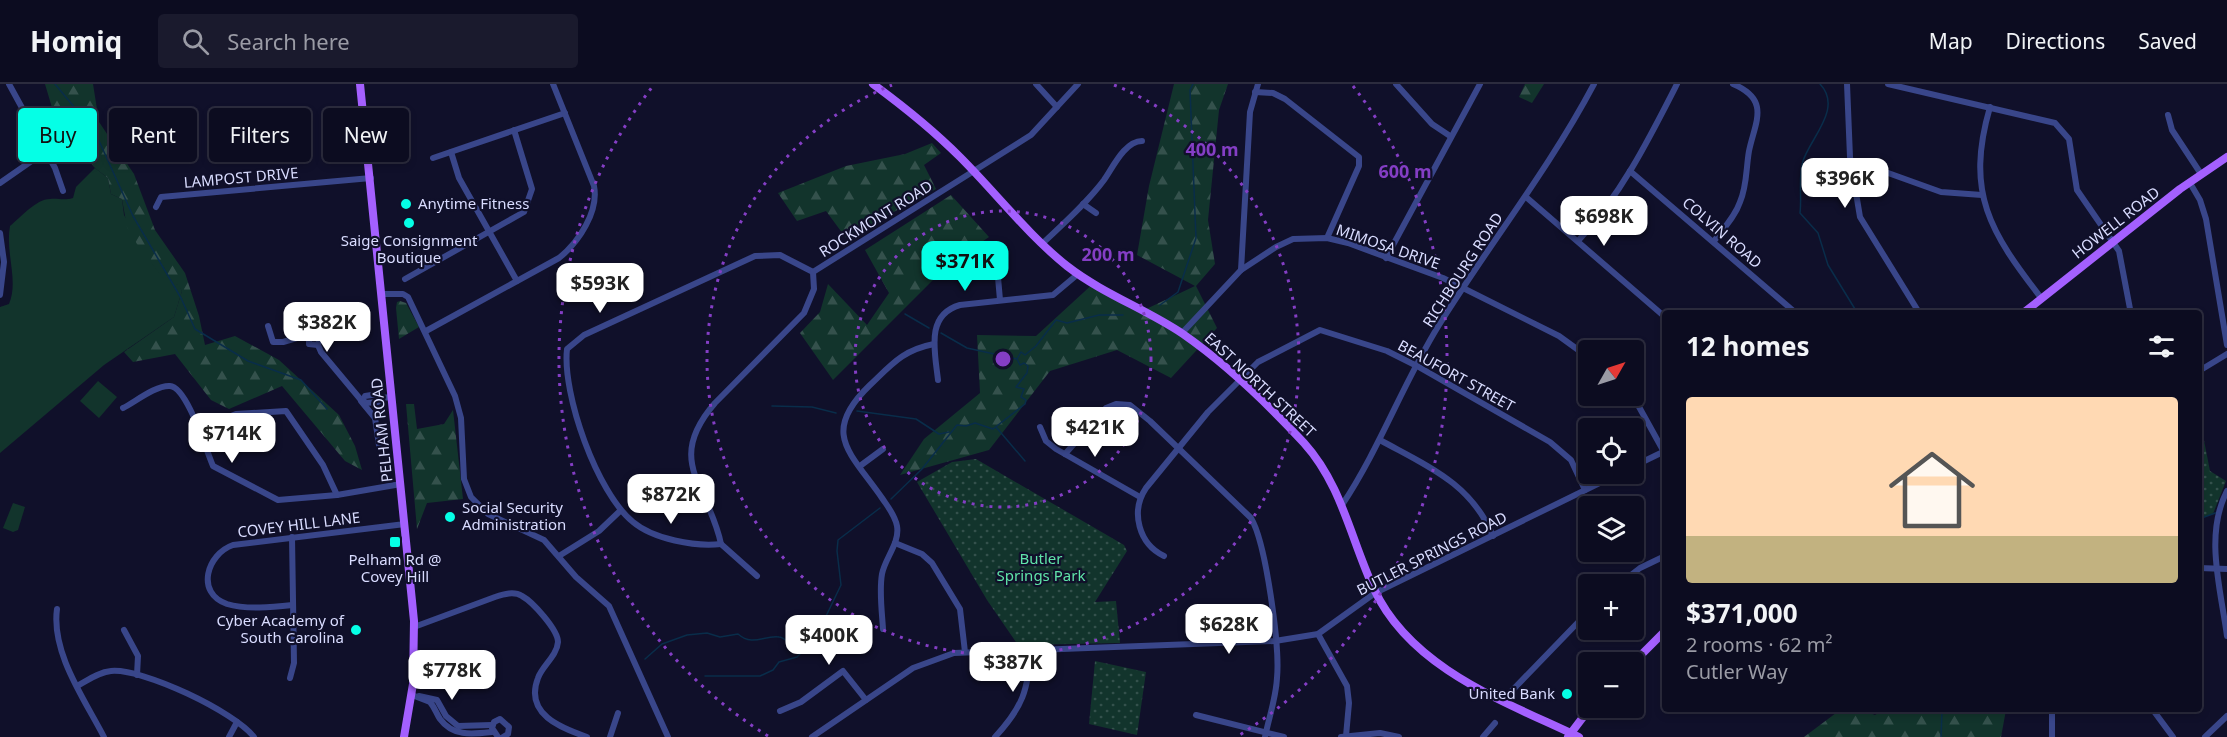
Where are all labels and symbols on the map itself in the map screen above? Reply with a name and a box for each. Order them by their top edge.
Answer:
text: 400 m [1185,137,1239,161]
pin: $396K [1803,158,1887,209]
text: 600 m [1378,159,1432,183]
street label: LAMPOST DRIVE [183,162,299,192]
street label: ROCKMONT ROAD [815,175,936,261]
street label: HOWELL ROAD [2068,182,2163,263]
street label: COLVIN ROAD [1679,192,1767,272]
place label: Anytime Fitness [418,193,529,213]
pin: $698K [1562,196,1646,247]
marker: Anytime Fitness [399,197,413,211]
street label: RICHBOURG ROAD [1418,208,1507,331]
marker: Saige Consignment Boutique [402,216,416,230]
street label: MIMOSA DRIVE [1334,219,1443,273]
place label: Saige Consignment Boutique [341,230,478,267]
pin: $371K [923,241,1007,292]
text: 200 m [1081,242,1135,266]
pin: $593K [558,263,642,314]
pin: $382K [285,302,369,353]
street label: EAST NORTH STREET [1201,327,1321,442]
street label: BEAUFORT STREET [1395,335,1519,416]
north arrow [1578,340,1644,406]
centre of rings [993,349,1013,369]
street label: PELHAM ROAD [366,377,396,483]
pin: $421K [1053,407,1137,458]
pin: $714K [190,413,274,464]
pin: $872K [629,474,713,525]
place label: Social Security Administration [462,497,566,534]
street label: COVEY HILL LANE [236,507,361,541]
street label: BUTLER SPRINGS ROAD [1353,507,1510,600]
marker: Social Security Administration [443,510,457,524]
marker: Pelham Rd @ Covey Hill [388,535,402,549]
park label: Butler Springs Park [997,548,1085,585]
place label: Pelham Rd @ Covey Hill [349,549,441,586]
pin: $628K [1187,604,1271,655]
place label: Cyber Academy of South Carolina [216,610,345,647]
pin: $400K [787,615,871,666]
marker: Cyber Academy of South Carolina [349,623,363,637]
pin: $387K [971,642,1055,693]
pin: $778K [410,650,494,701]
place label: United Bank [1468,683,1555,703]
marker: United Bank [1560,687,1574,701]

